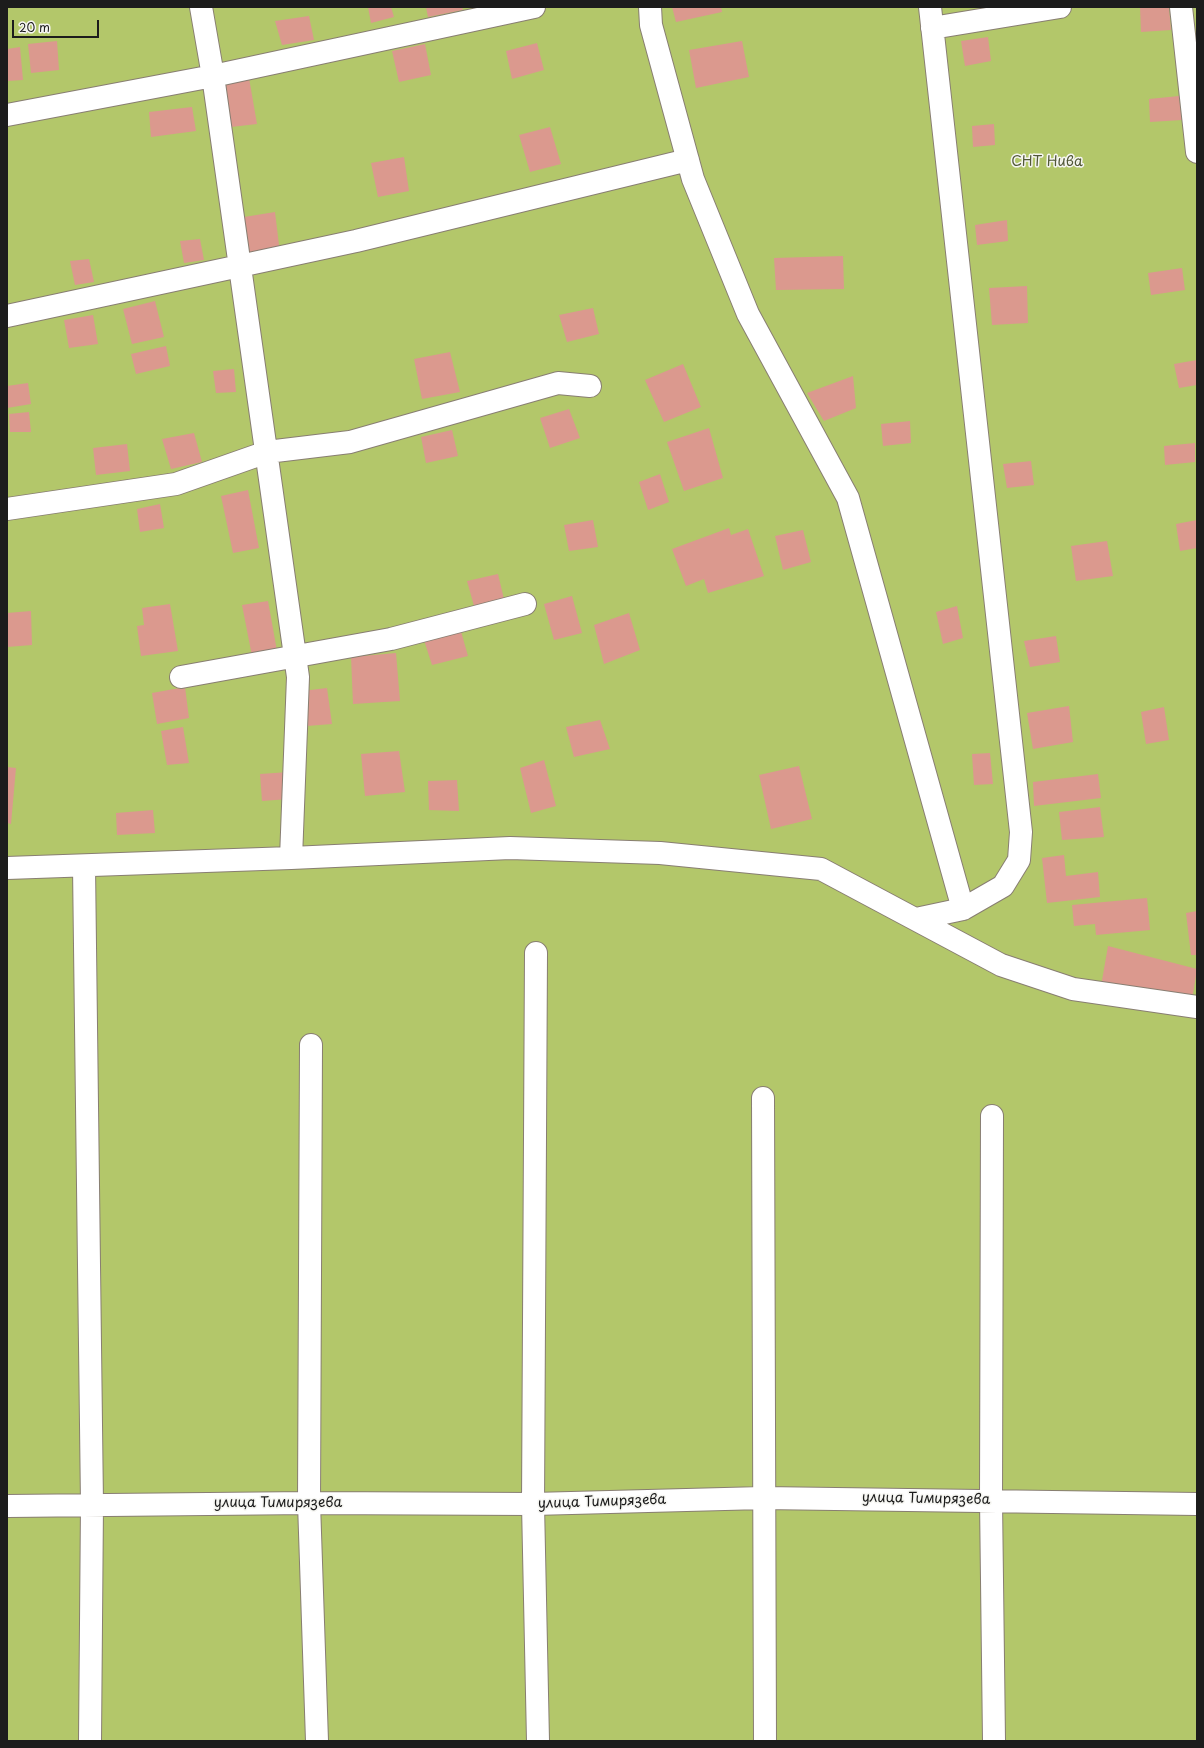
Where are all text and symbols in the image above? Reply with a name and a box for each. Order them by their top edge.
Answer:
scale bar [14,12,101,38]
text: 20 m [19,18,50,36]
park label: СНТ Нива [1011,154,1083,170]
street label: улица Тимирязева [862,1489,990,1509]
street label: улица Тимирязева [538,1491,666,1513]
street label: улица Тимирязева [214,1495,342,1511]

